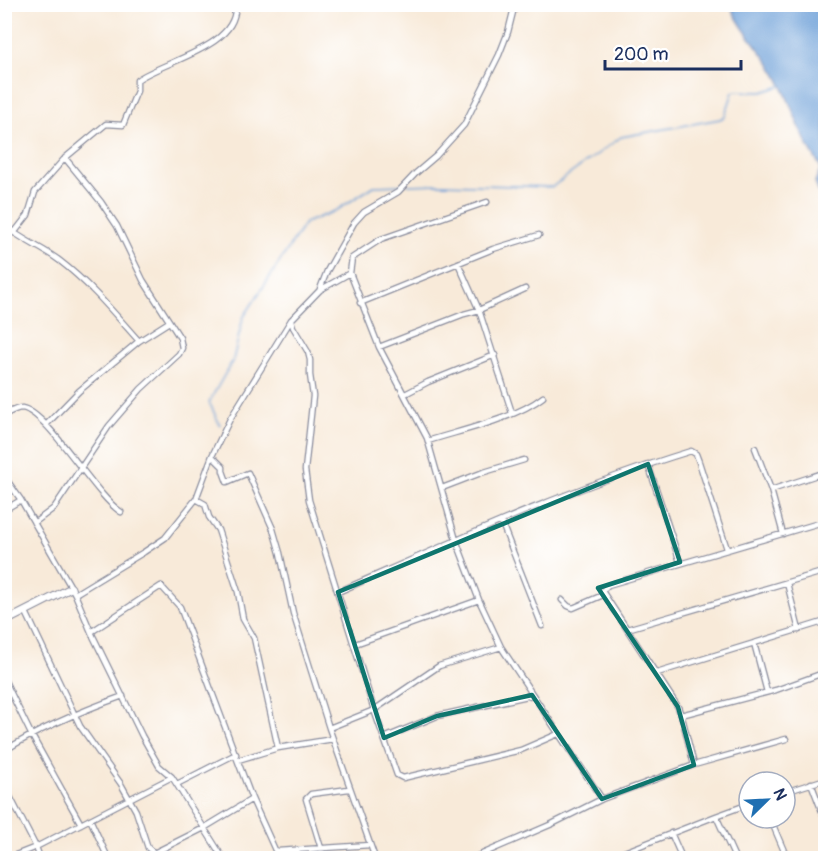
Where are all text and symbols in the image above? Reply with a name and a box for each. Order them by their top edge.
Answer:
scale bar [605,33,742,71]
text: 200 m [614,43,669,66]
north arrow [737,770,797,830]
text: N [768,785,791,803]

